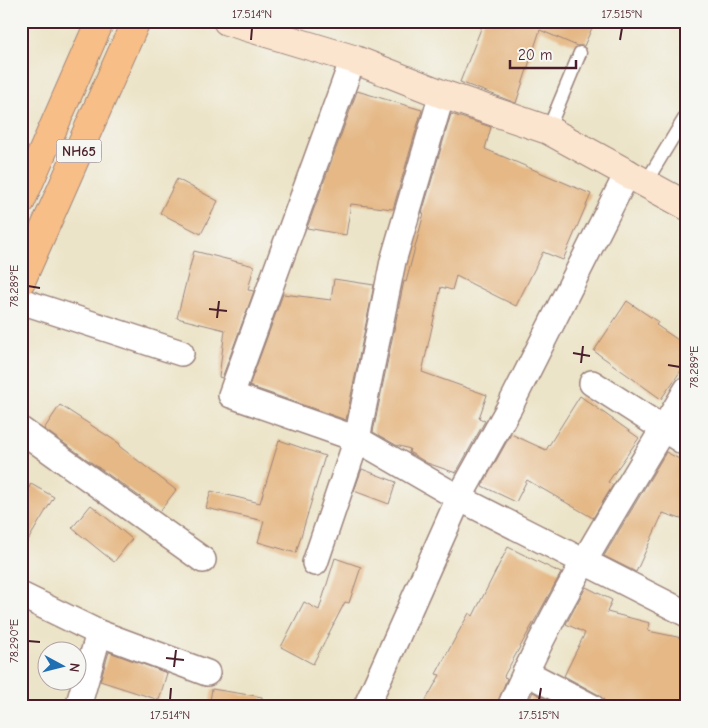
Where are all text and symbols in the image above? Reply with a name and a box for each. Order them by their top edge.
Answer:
text: 17.514°N [232,7,272,21]
text: 17.515°N [602,7,642,21]
scale bar [510,38,577,70]
text: 20 m [518,46,552,64]
road number: NH65 [56,140,102,162]
text: 78.289°E [7,265,21,307]
text: 78.289°E [687,346,701,388]
text: 78.290°E [7,619,21,663]
north arrow [38,640,88,690]
text: N [65,662,83,673]
text: 17.514°N [150,708,190,722]
text: 17.515°N [519,708,559,722]

